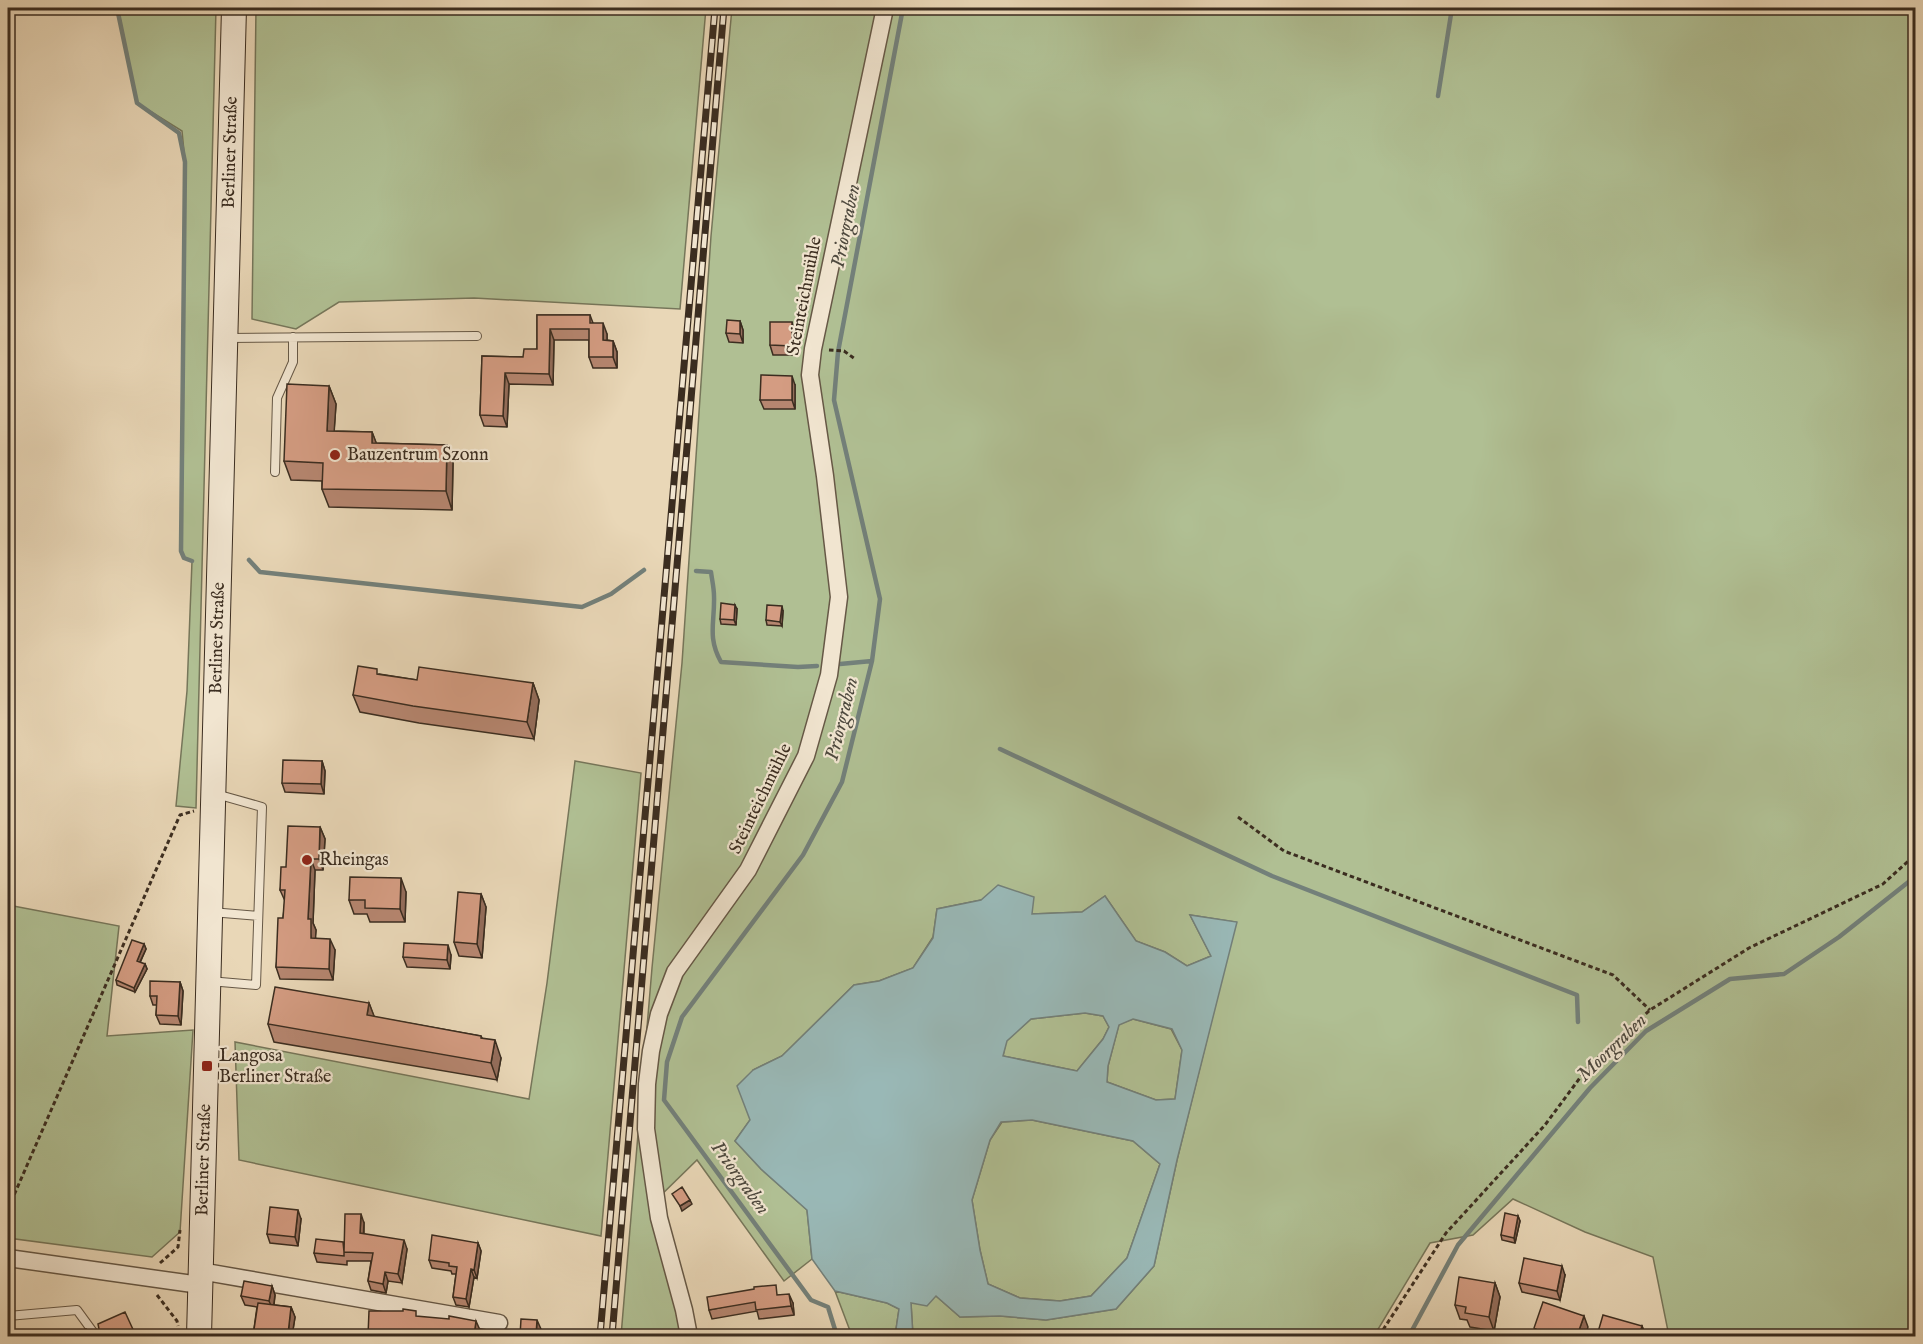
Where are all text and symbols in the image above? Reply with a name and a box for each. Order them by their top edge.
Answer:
street label: Berliner Straße [217,96,243,209]
water label: Priorgraben [826,182,867,270]
street label: Steinteichmühle [782,235,828,357]
place label: Bauzentrum Szonn [347,444,489,467]
marker: Bauzentrum Szonn [328,448,342,462]
street label: Berliner Straße [204,582,230,695]
water label: Priorgraben [820,675,865,763]
street label: Steinteichmühle [724,740,798,858]
place label: Rheingas [319,849,389,872]
marker: Rheingas [300,853,314,867]
water label: Moorgraben [1572,1008,1653,1088]
place label: Langosa Berliner Straße [219,1045,331,1089]
marker: Langosa Berliner Straße [200,1059,214,1073]
street label: Berliner Straße [191,1104,217,1217]
water label: Priorgraben [704,1136,775,1220]

